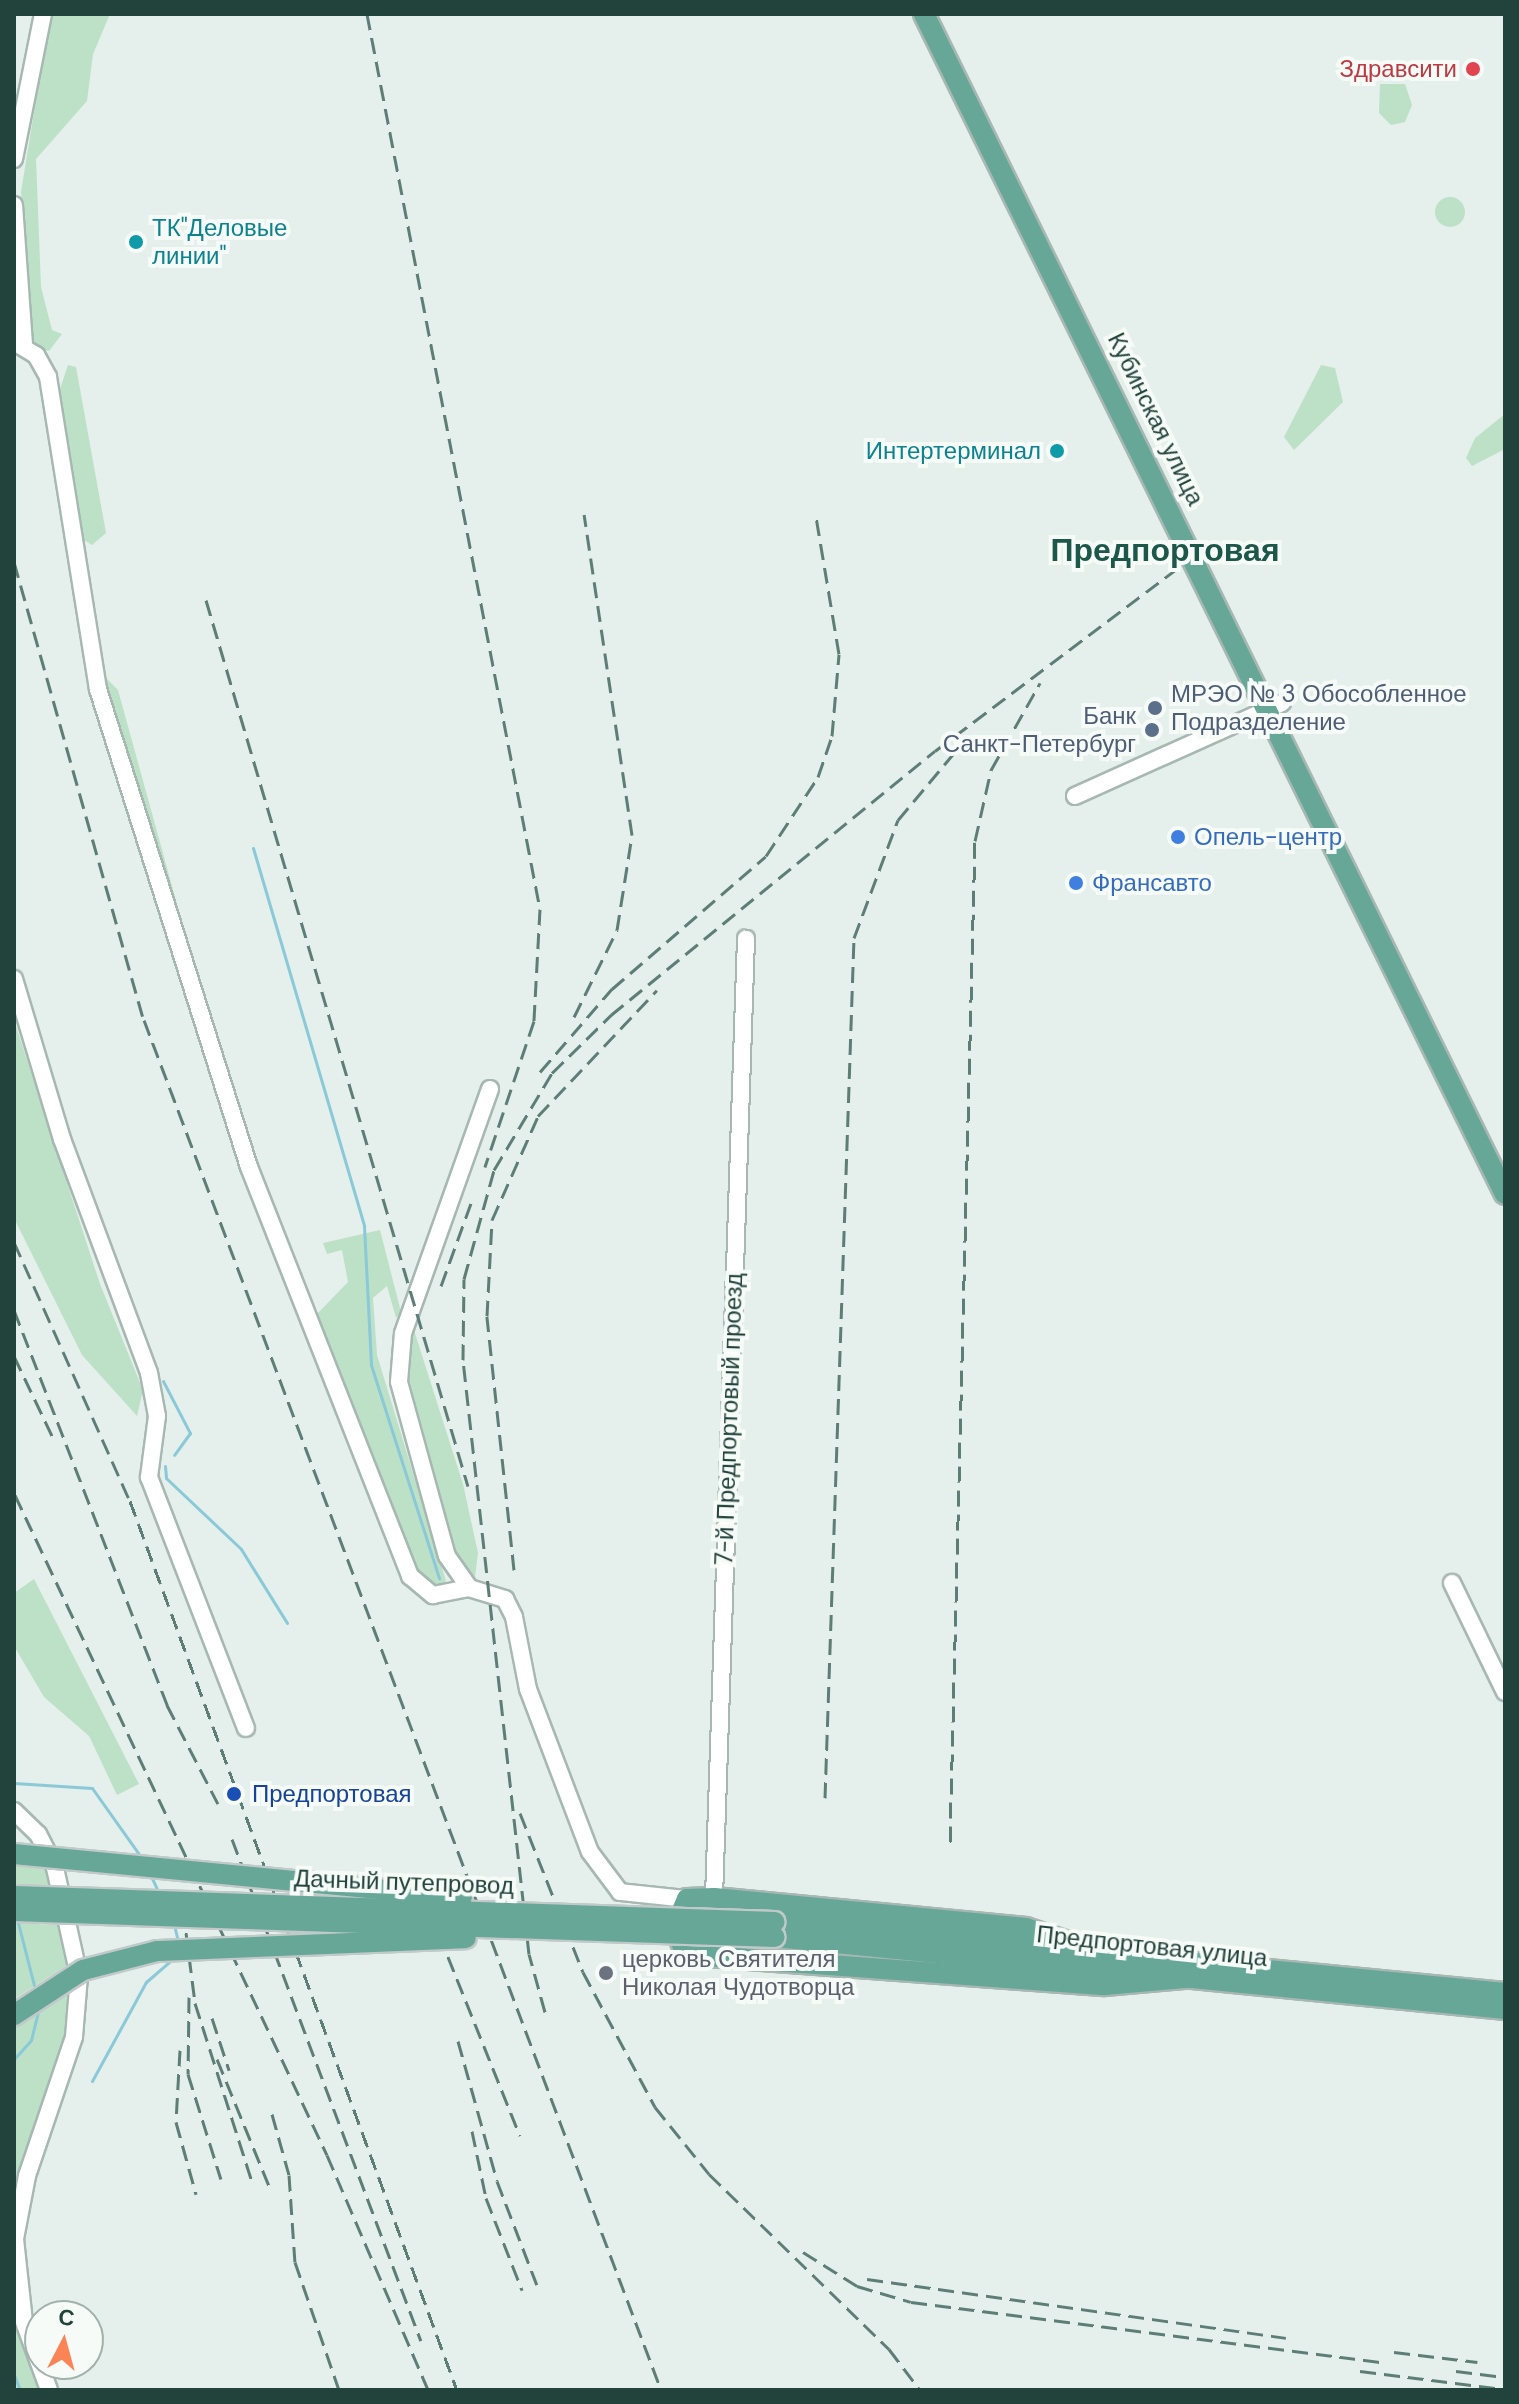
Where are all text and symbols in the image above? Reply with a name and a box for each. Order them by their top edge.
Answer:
place label: Здравсити [1340,55,1457,83]
marker: Здравсити [1464,60,1482,78]
place label: ТК"Деловые линии" [152,214,287,270]
marker: ТК"Деловые линии" [127,233,145,251]
street label: Кубинская улица [1102,328,1210,510]
place label: Интертерминал [866,437,1041,465]
marker: Интертерминал [1048,442,1066,460]
district label: Предпортовая [1050,531,1280,569]
place label: МРЭО № 3 Обособленное Подразделение [1171,680,1467,736]
marker: МРЭО № 3 Обособленное Подразделение [1146,699,1164,717]
place label: Банк Санкт-Петербург [943,702,1136,758]
marker: Банк Санкт-Петербург [1143,721,1161,739]
place label: Опель-центр [1194,823,1342,851]
marker: Опель-центр [1169,828,1187,846]
place label: Франсавто [1092,869,1212,897]
marker: Франсавто [1067,874,1085,892]
street label: 7-й Предпортовый проезд [710,1272,748,1566]
place label: Предпортовая [252,1780,411,1808]
marker: Предпортовая [223,1783,245,1805]
street label: Дачный путепровод [294,1864,514,1900]
street label: Предпортовая улица [1035,1920,1269,1972]
place label: церковь Святителя Николая Чудотворца [622,1945,854,2001]
marker: церковь Святителя Николая Чудотворца [597,1964,615,1982]
north arrow [24,2300,104,2380]
text: С [57,2302,76,2333]

